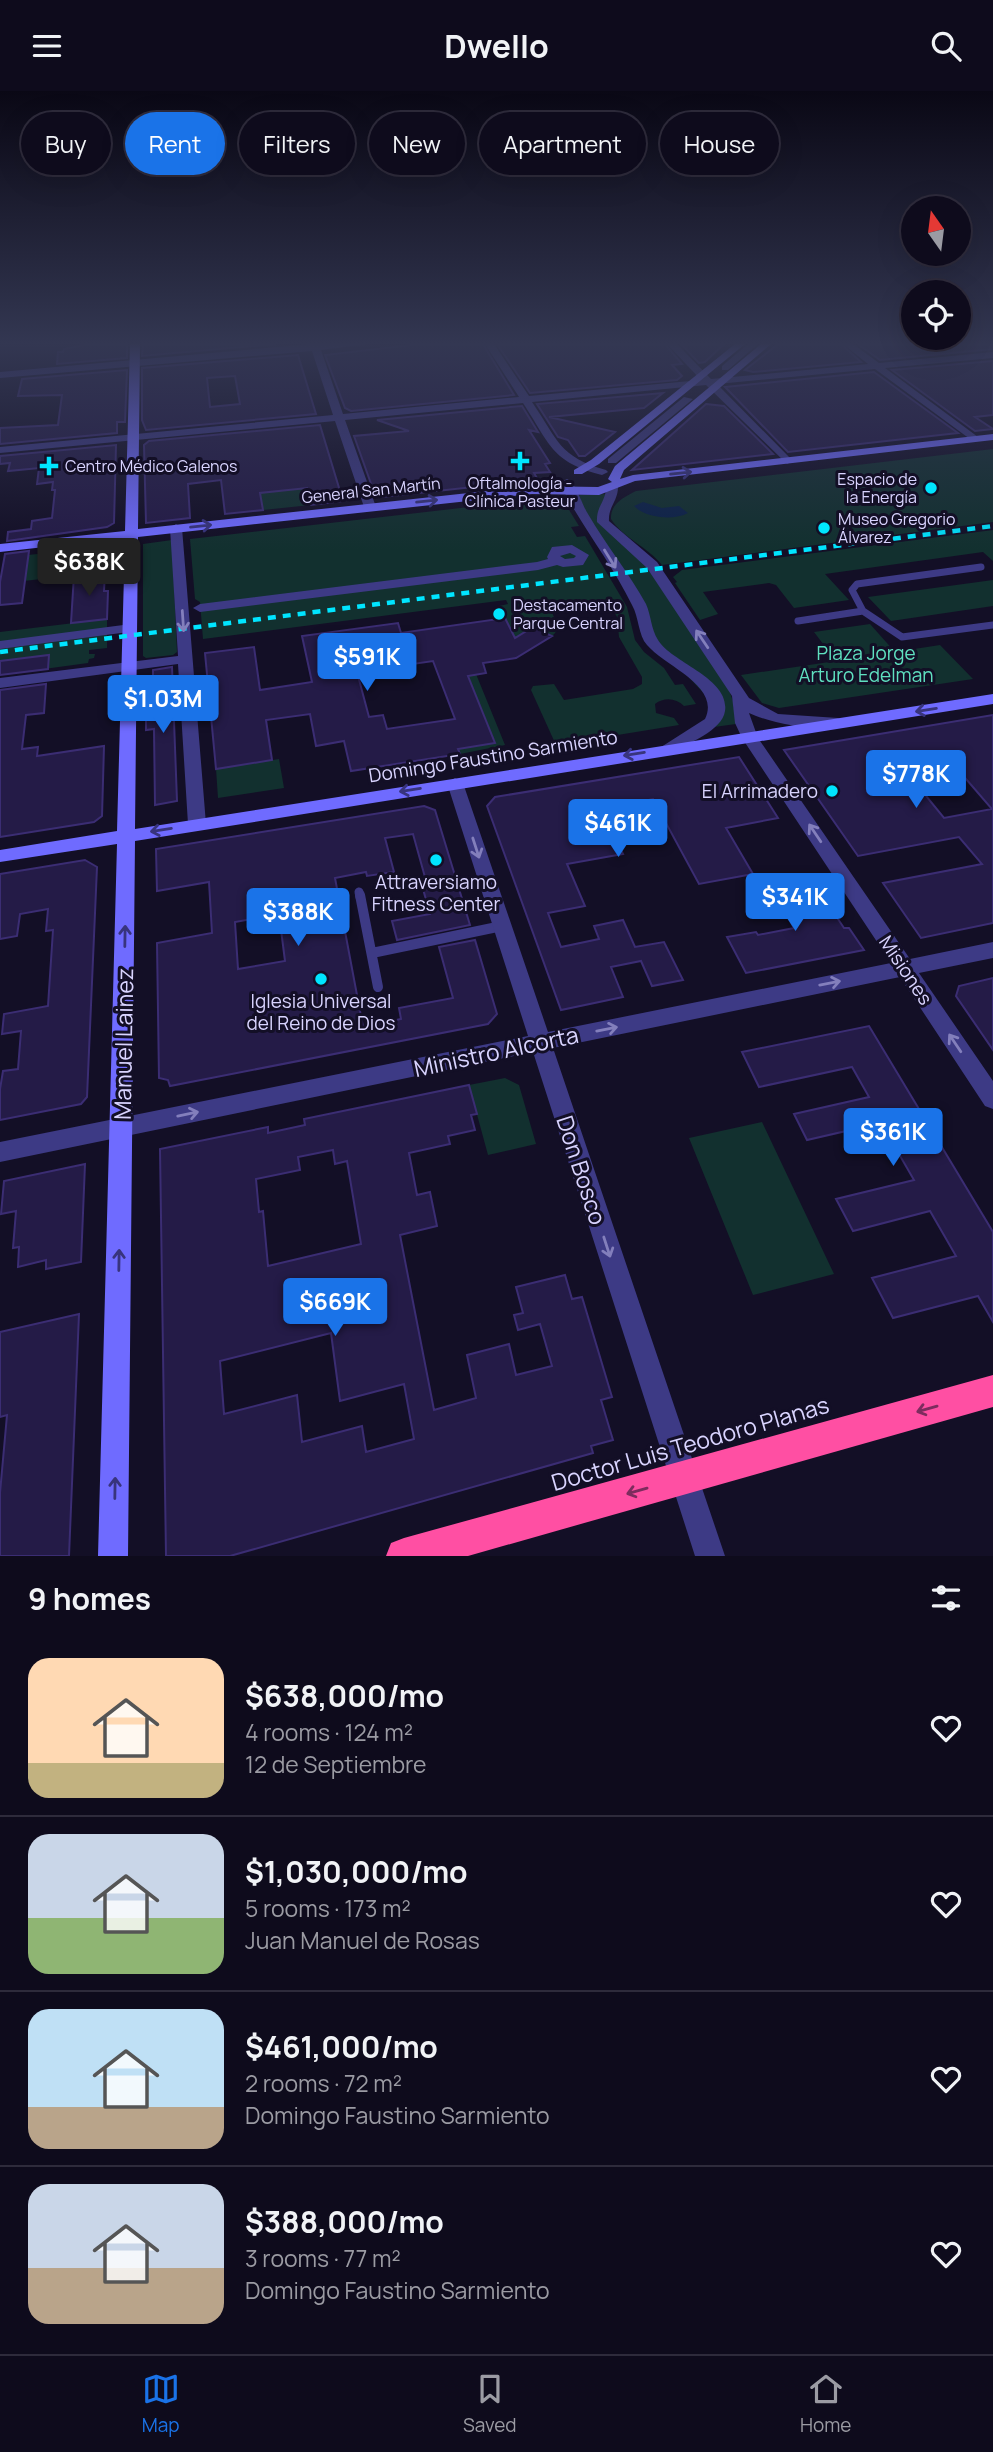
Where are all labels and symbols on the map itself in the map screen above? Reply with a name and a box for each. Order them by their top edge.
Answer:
north arrow [901,196,971,266]
marker: Oftalmología - Clínica Pasteur [510,451,530,471]
place label: Centro Médico Galenos [65,455,237,477]
marker: Centro Médico Galenos [39,456,59,476]
one-way arrow [669,466,692,479]
place label: Espacio de la Energía [837,468,917,508]
street label: General San Martín [300,472,442,508]
place label: Oftalmología - Clínica Pasteur [465,472,575,512]
marker: Espacio de la Energía [923,480,939,496]
one-way arrow [415,494,438,507]
place label: Museo Gregorio Álvarez [838,508,956,548]
one-way arrow [189,519,212,532]
marker: Museo Gregorio Álvarez [816,520,832,536]
pin: $638K [40,539,138,598]
one-way arrow [604,548,618,568]
place label: Destacamento Parque Central [513,594,623,634]
marker: Destacamento Parque Central [491,606,507,622]
one-way arrow [177,609,190,631]
one-way arrow [695,630,709,649]
pin: $591K [318,633,416,693]
park label: Plaza Jorge Arturo Edelman [798,640,934,688]
pin: $1.03M [106,675,220,735]
one-way arrow [915,704,938,717]
street label: Domingo Faustino Sarmiento [367,723,619,789]
one-way arrow [624,748,646,761]
pin: $778K [867,751,965,810]
place label: El Arrimadero [702,778,818,804]
marker: El Arrimadero [824,783,840,799]
one-way arrow [399,784,422,797]
pin: $461K [569,799,667,859]
one-way arrow [150,824,173,837]
one-way arrow [807,824,822,843]
one-way arrow [471,836,483,858]
marker: Attraversiamo Fitness Center [428,852,444,868]
place label: Attraversiamo Fitness Center [372,869,500,917]
pin: $341K [746,873,844,933]
pin: $388K [249,889,347,948]
one-way arrow [119,925,132,948]
street label: Misiones [873,930,939,1010]
street label: Manuel Lainez [106,968,140,1120]
marker: Iglesia Universal del Reino de Dios [313,971,329,987]
one-way arrow [818,976,841,990]
place label: Iglesia Universal del Reino de Dios [247,988,395,1036]
street label: Ministro Alcorta [411,1018,581,1084]
one-way arrow [595,1021,618,1035]
one-way arrow [948,1033,962,1053]
one-way arrow [176,1106,199,1120]
pin: $361K [844,1109,942,1168]
street label: Don Bosco [549,1111,615,1229]
one-way arrow [602,1235,614,1257]
one-way arrow [112,1249,126,1272]
pin: $669K [286,1279,384,1338]
street label: Doctor Luis Teodoro Planas [547,1388,833,1498]
one-way arrow [916,1404,938,1417]
one-way arrow [108,1477,122,1500]
one-way arrow [627,1485,649,1498]

